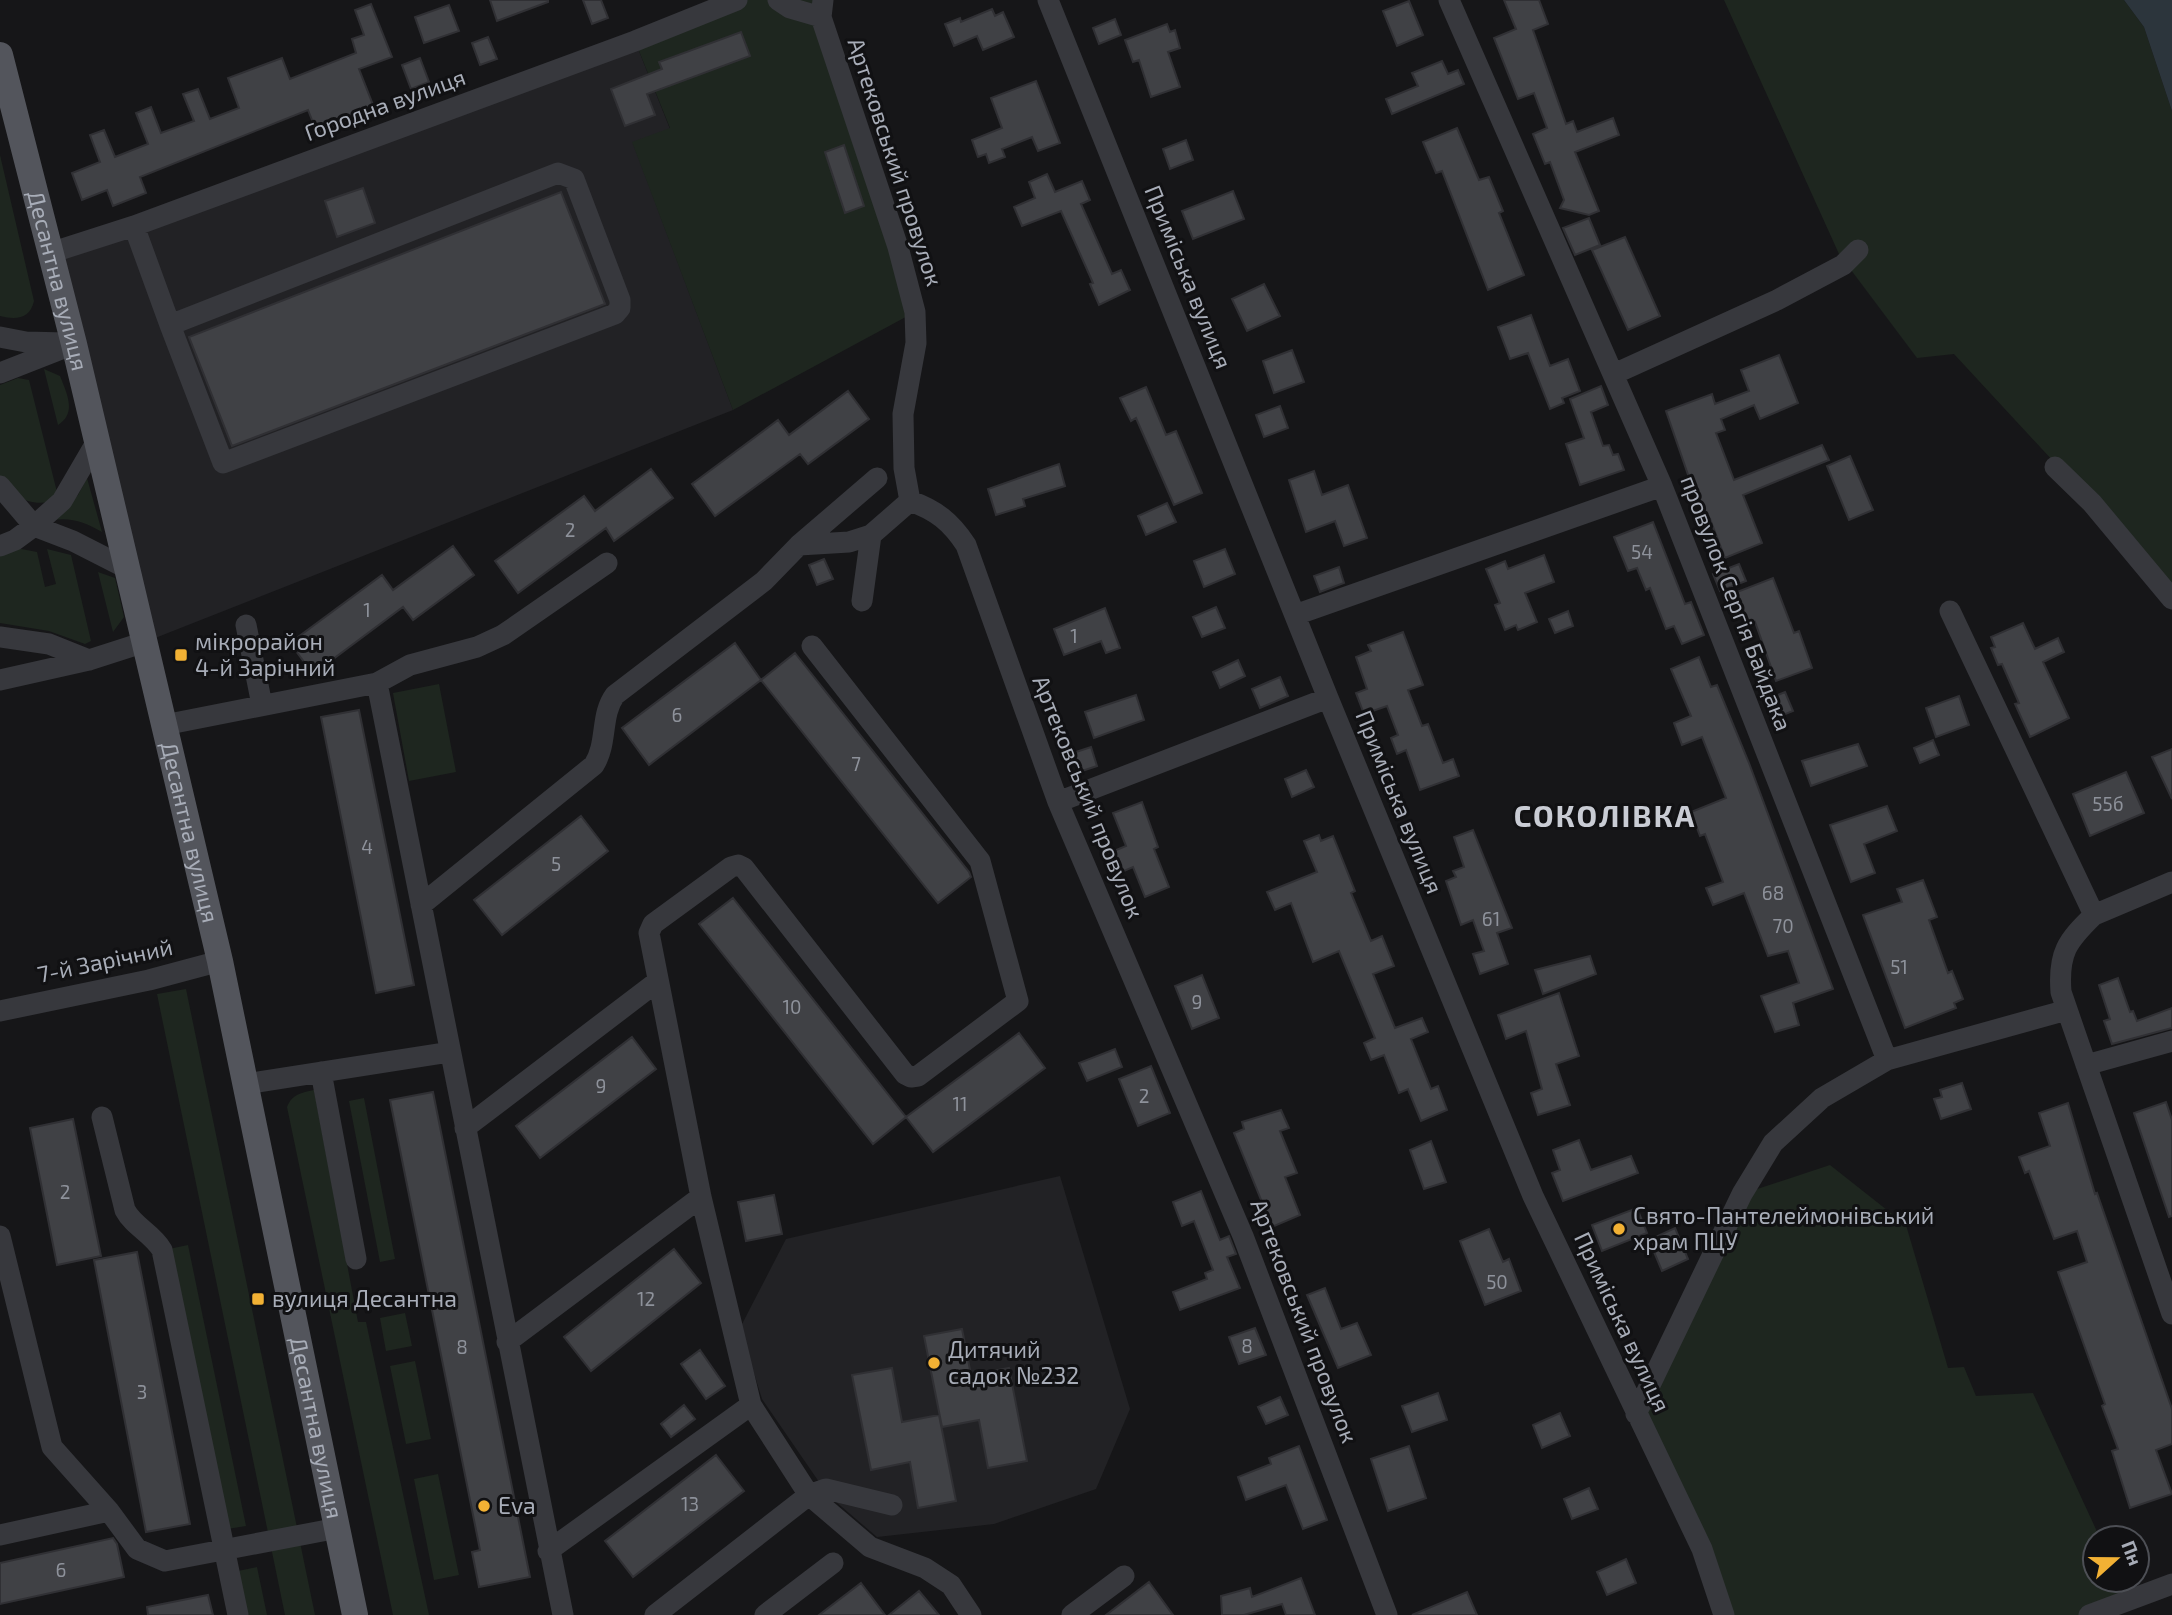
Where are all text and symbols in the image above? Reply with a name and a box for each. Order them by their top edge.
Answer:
street label: Артековський провулок [842,34,949,290]
street label: Городна вулиця [300,62,469,147]
street label: Приміська вулиця [1138,181,1238,373]
street label: Десантна вулиця [22,187,95,373]
street label: провулок Сергія Байдака [1674,471,1799,735]
house number: 2 [565,518,575,541]
house number: 54 [1631,540,1653,563]
house number: 1 [363,598,371,621]
house number: 1 [1070,624,1078,647]
place label: мікрорайон 4-й Зарічний [195,627,335,681]
marker: мікрорайон 4-й Зарічний [173,647,189,663]
street label: Артековський провулок [1026,671,1150,922]
house number: 6 [672,703,682,726]
street label: Приміська вулиця [1349,706,1449,898]
street label: Десантна вулиця [156,739,225,925]
house number: 7 [851,752,861,775]
house number: 55б [2092,792,2124,815]
district label: СОКОЛІВКА [1514,797,1696,833]
house number: 4 [361,835,373,858]
house number: 5 [551,852,561,875]
house number: 68 [1762,881,1784,904]
house number: 61 [1482,907,1500,930]
house number: 70 [1772,914,1794,937]
street label: 7-й Зарічний [35,932,175,988]
house number: 51 [1890,955,1908,978]
house number: 9 [1192,990,1202,1013]
house number: 10 [782,995,802,1018]
house number: 9 [596,1074,606,1097]
house number: 2 [1139,1084,1149,1107]
house number: 11 [952,1092,968,1115]
house number: 2 [60,1180,70,1203]
street label: Артековський провулок [1244,1195,1364,1447]
place label: Свято-Пантелеймонівський храм ПЦУ [1633,1201,1934,1255]
marker: Свято-Пантелеймонівський храм ПЦУ [1611,1221,1627,1237]
street label: Приміська вулиця [1568,1227,1677,1416]
house number: 50 [1486,1270,1508,1293]
place label: вулиця Десантна [272,1284,457,1313]
house number: 12 [637,1287,655,1310]
marker: вулиця Десантна [250,1291,266,1307]
street label: Десантна вулиця [285,1334,350,1521]
house number: 8 [1241,1334,1253,1357]
house number: 8 [456,1335,468,1358]
place label: Дитячий садок №232 [948,1335,1079,1389]
marker: Дитячий садок №232 [926,1355,942,1371]
house number: 3 [137,1380,147,1403]
place label: Eva [498,1491,536,1519]
house number: 13 [681,1492,699,1515]
marker: Eva [476,1498,492,1514]
north arrow [2081,1524,2151,1594]
text: Пн [2117,1537,2147,1568]
house number: 6 [56,1558,66,1581]

